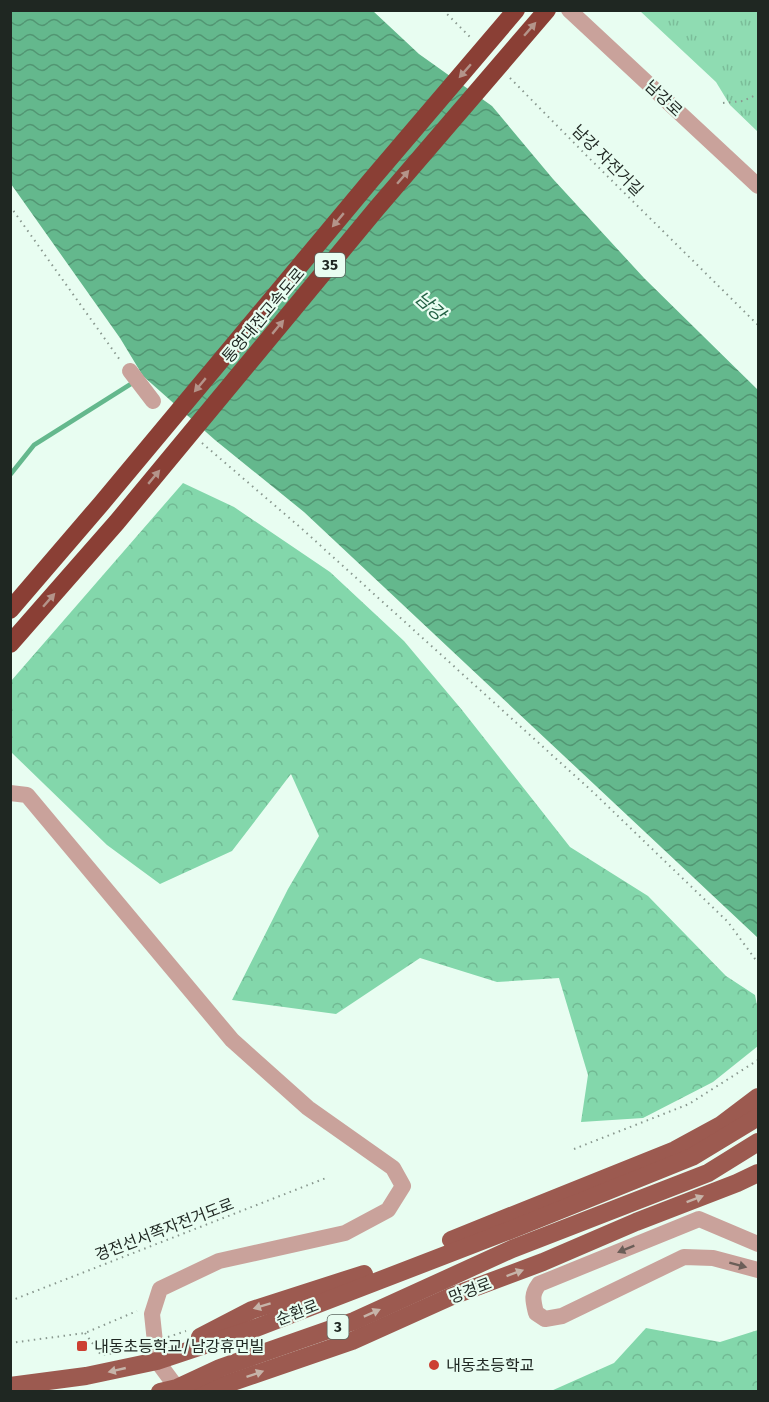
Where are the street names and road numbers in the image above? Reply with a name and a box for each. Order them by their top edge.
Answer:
street label: 남강로 [641,76,686,121]
street label: 남강 자전거길 [568,121,647,200]
road number: 35 [315,253,345,277]
street label: 통영대전고속도로 [218,264,309,367]
street label: 경전선서쪽자전거도로 [92,1194,237,1265]
street label: 망경로 [446,1274,494,1307]
street label: 순환로 [273,1296,321,1329]
road number: 3 [328,1315,348,1339]

